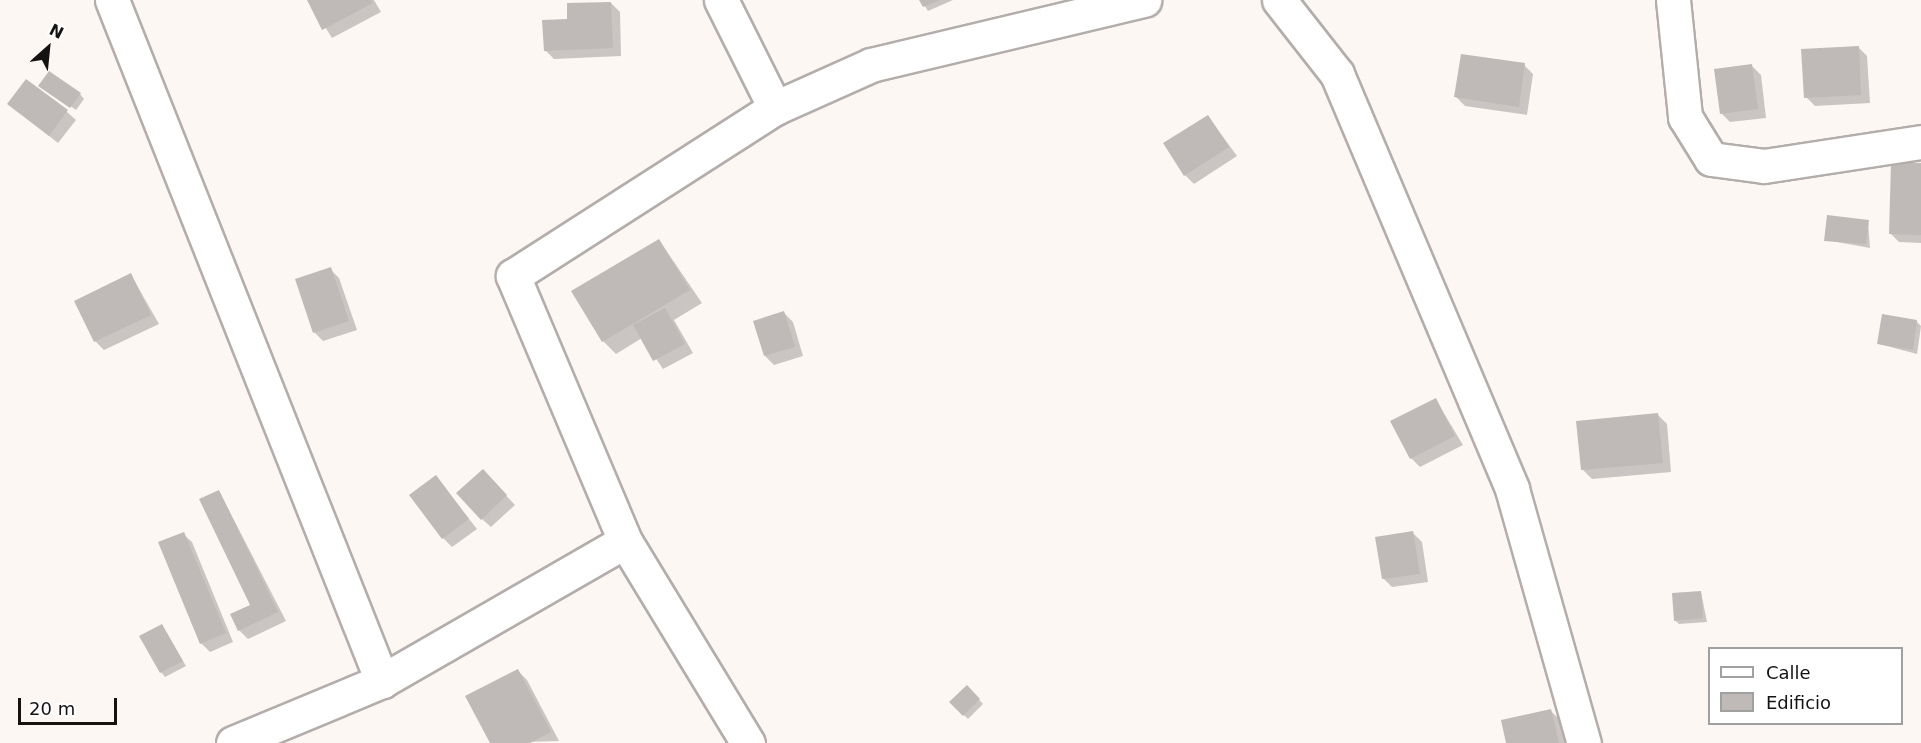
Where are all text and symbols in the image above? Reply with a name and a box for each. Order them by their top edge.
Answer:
north arrow [18,18,78,78]
text: N [46,20,67,43]
legend [1708,647,1903,725]
text: Calle [1766,662,1811,683]
scale bar [21,686,120,724]
text: Edificio [1766,692,1831,713]
text: 20 m [29,698,75,719]

